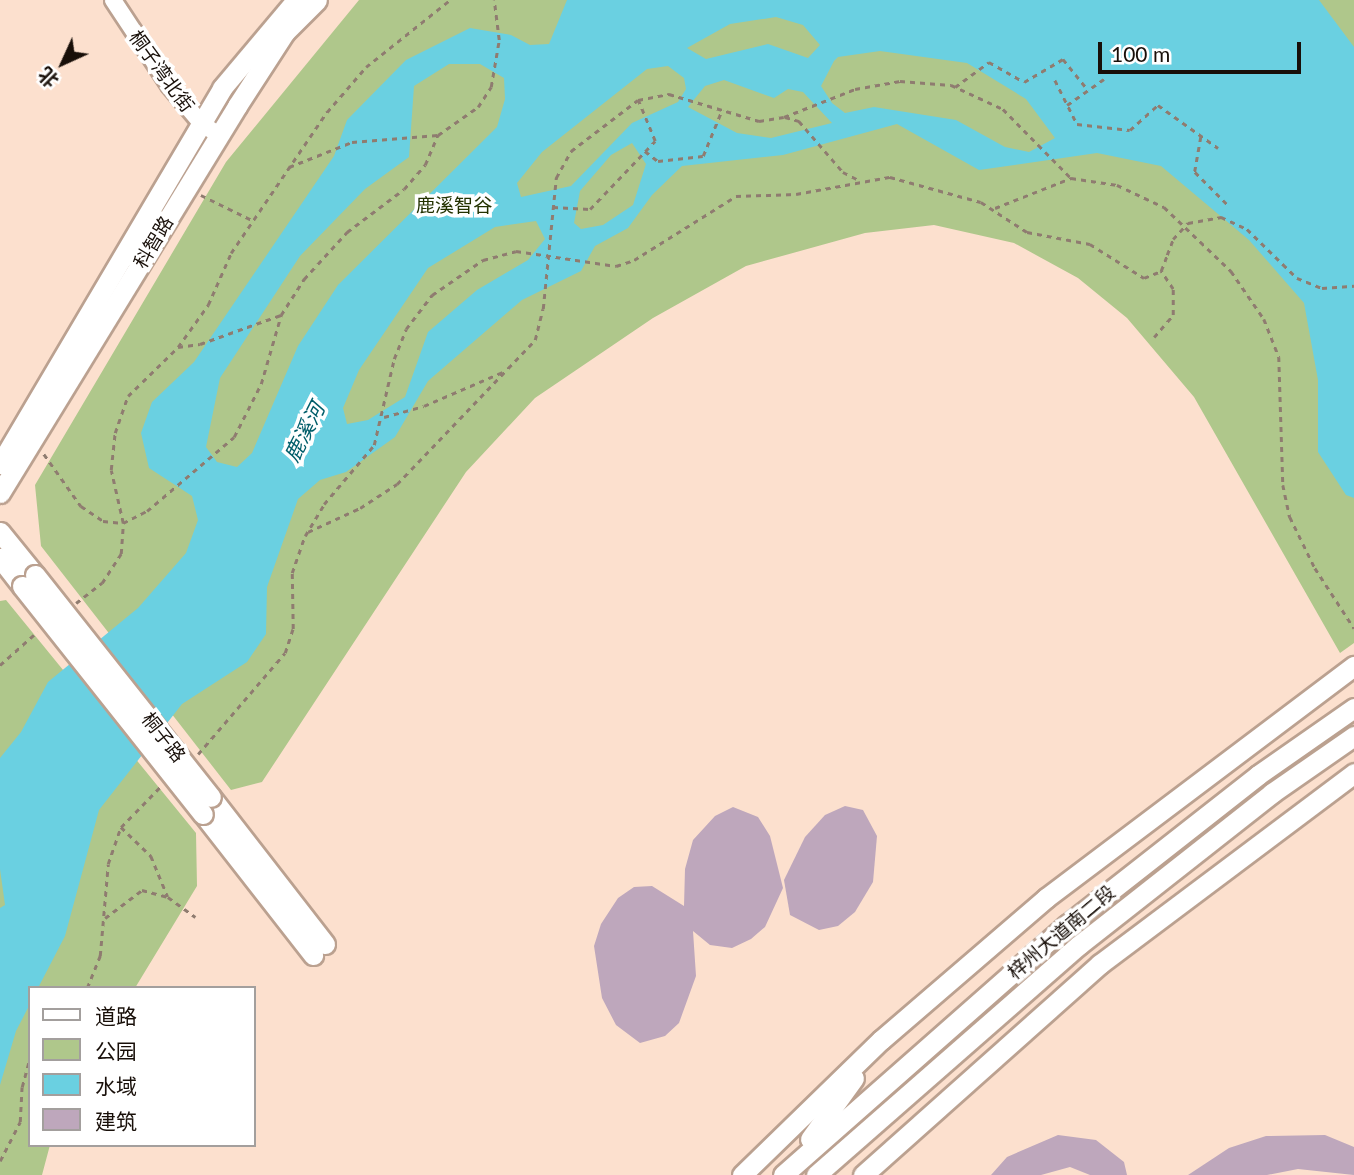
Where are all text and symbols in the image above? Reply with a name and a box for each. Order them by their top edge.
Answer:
street label: 桐子湾北街 [125,26,199,116]
north arrow [28,28,98,98]
scale bar [1102,28,1305,72]
text: 100 m [1111,41,1170,66]
text: 北 [33,63,63,93]
park label: 鹿溪智谷 [416,194,492,216]
street label: 科智路 [129,212,177,272]
water label: 鹿溪河 [278,398,330,466]
street label: 桐子路 [137,708,191,766]
street label: 梓州大道南二段 [1003,881,1119,983]
legend [28,986,256,1147]
text: 道路 [95,1003,137,1028]
text: 公园 [95,1038,137,1063]
text: 水域 [95,1073,137,1098]
text: 建筑 [95,1108,137,1133]

